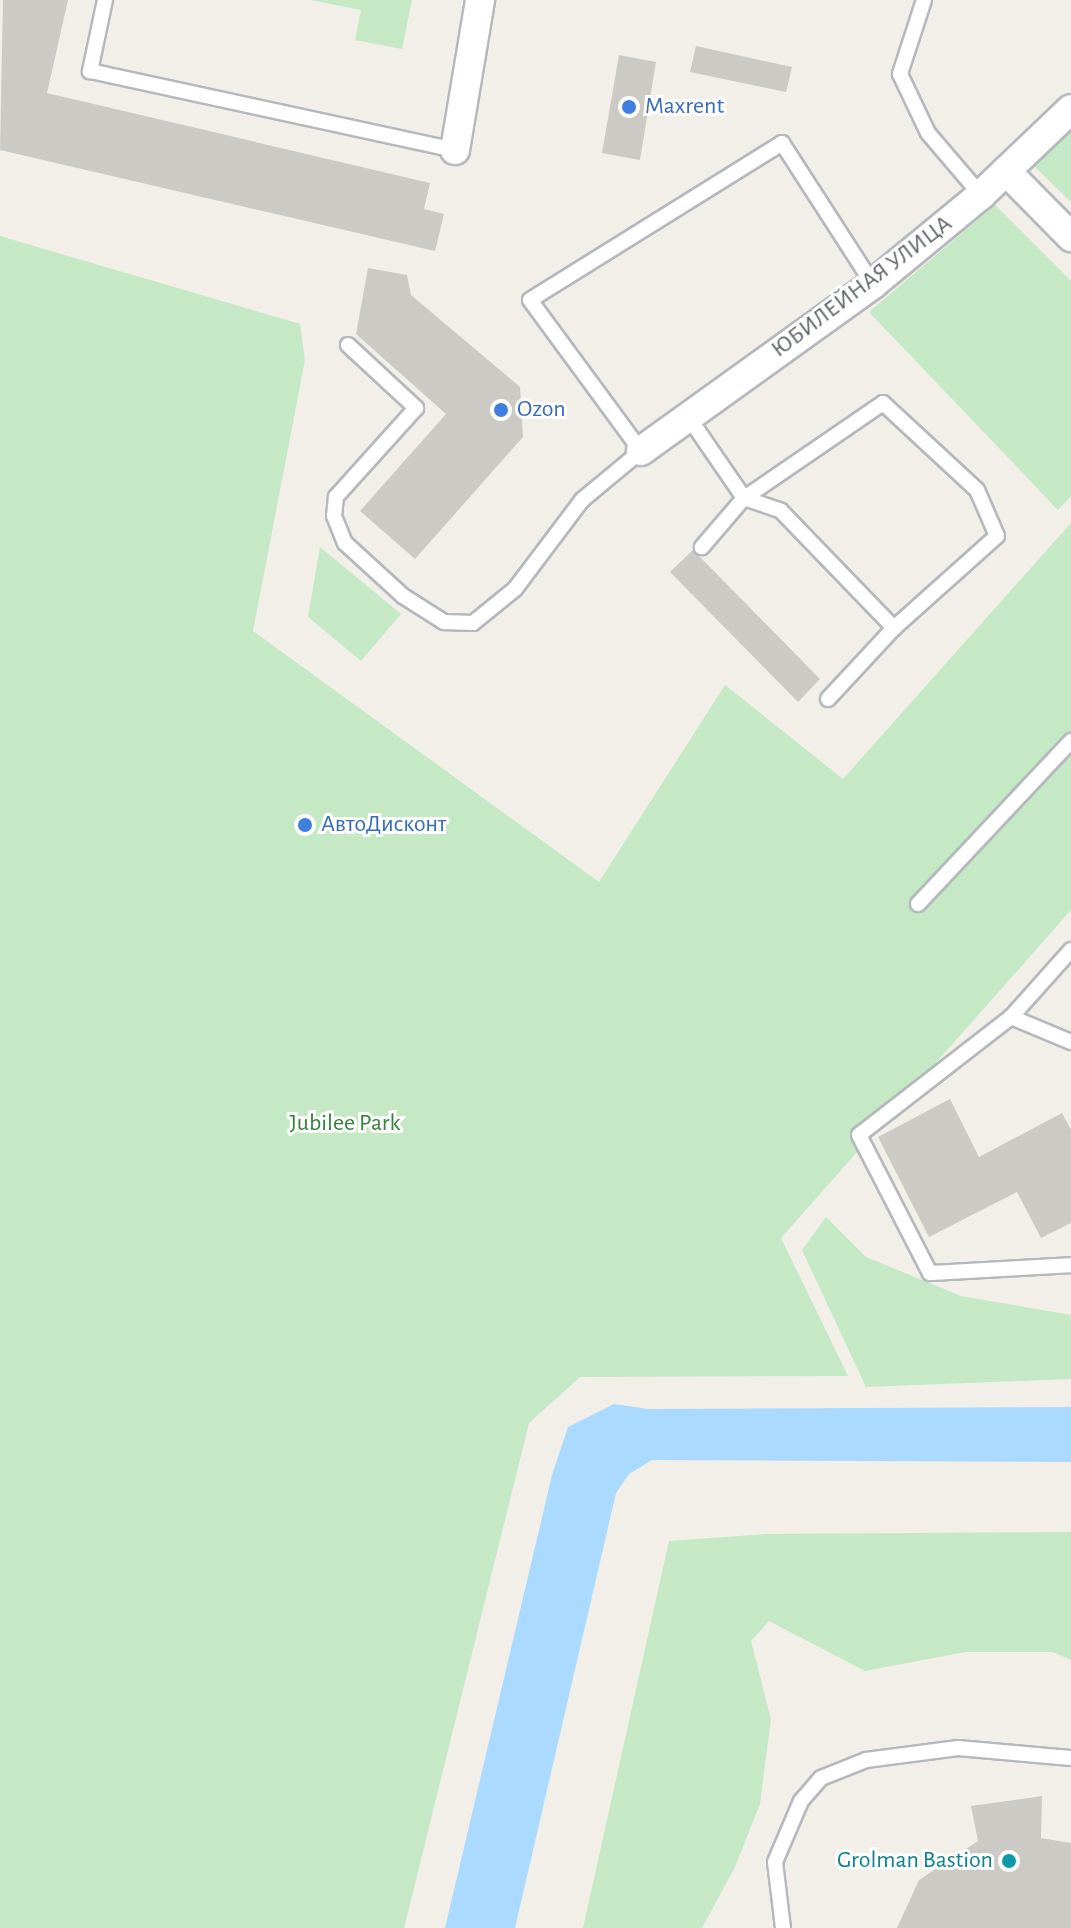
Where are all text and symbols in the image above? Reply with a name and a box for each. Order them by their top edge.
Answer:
place label: Maxrent [645,93,724,121]
marker: Maxrent [620,98,638,116]
street label: ЮБИЛЕЙНАЯ УЛИЦА [766,210,958,364]
place label: Ozon [517,396,566,424]
marker: Ozon [492,401,510,419]
place label: АвтоДисконт [321,811,446,839]
marker: АвтоДисконт [296,816,314,834]
park label: Jubilee Park [289,1110,401,1138]
place label: Grolman Bastion [837,1847,993,1875]
marker: Grolman Bastion [1000,1852,1018,1870]

